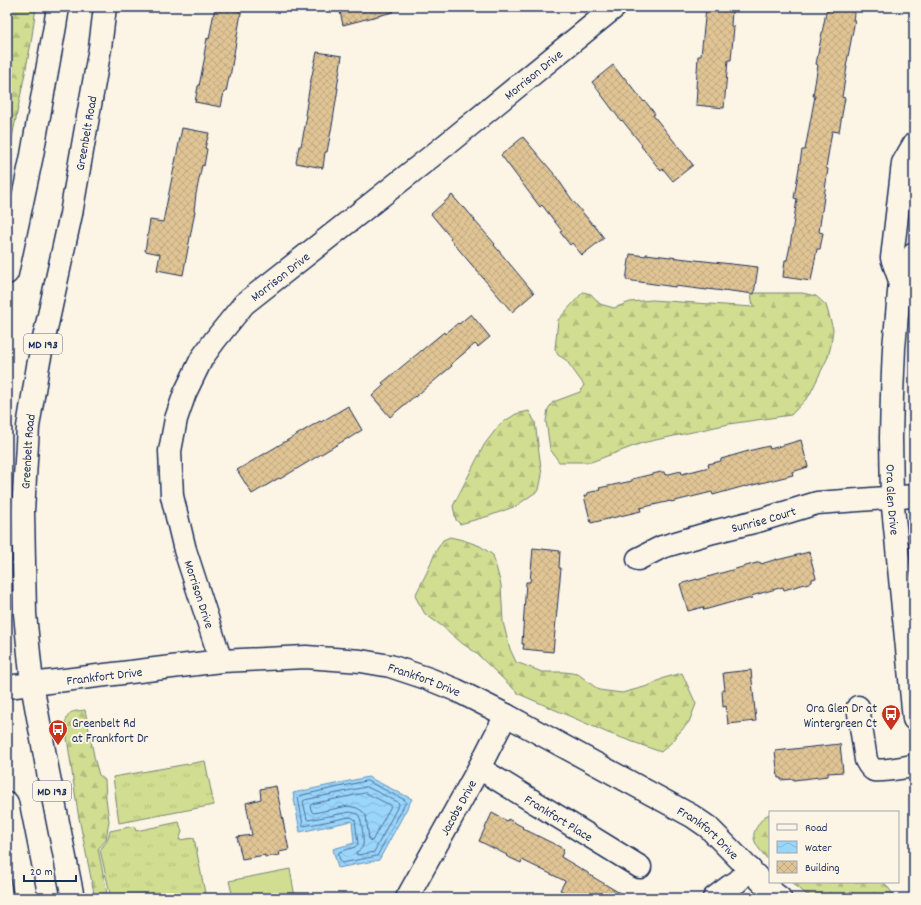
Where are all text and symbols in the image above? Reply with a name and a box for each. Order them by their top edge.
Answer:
street label: Morrison Drive [501,46,568,106]
street label: Greenbelt Road [72,95,103,172]
street label: Morrison Drive [247,248,315,307]
road number: MD 193 [24,334,62,354]
street label: Greenbelt Road [17,413,42,490]
street label: Ora Glen Drive [879,464,903,536]
street label: Sunrise Court [730,503,799,539]
street label: Morrison Drive [178,558,218,632]
street label: Frankfort Drive [385,659,463,703]
street label: Frankfort Drive [66,664,144,692]
place label: Ora Glen Dr at Wintergreen Ct [804,700,877,734]
bus stop icon: Ora Glen Dr at Wintergreen Ct [880,703,902,731]
place label: Greenbelt Rd at Frankfort Dr [72,715,149,749]
bus stop icon: Greenbelt Rd at Frankfort Dr [47,718,69,746]
street label: Jacobs Drive [436,777,483,840]
road number: MD 193 [33,781,71,801]
street label: Frankfort Place [520,791,596,848]
street label: Frankfort Drive [673,803,742,865]
legend [769,811,899,883]
text: Road [805,820,827,837]
text: Water [805,840,832,857]
scale bar [24,857,76,883]
text: Building [805,860,840,877]
text: 20 m [30,864,53,881]

